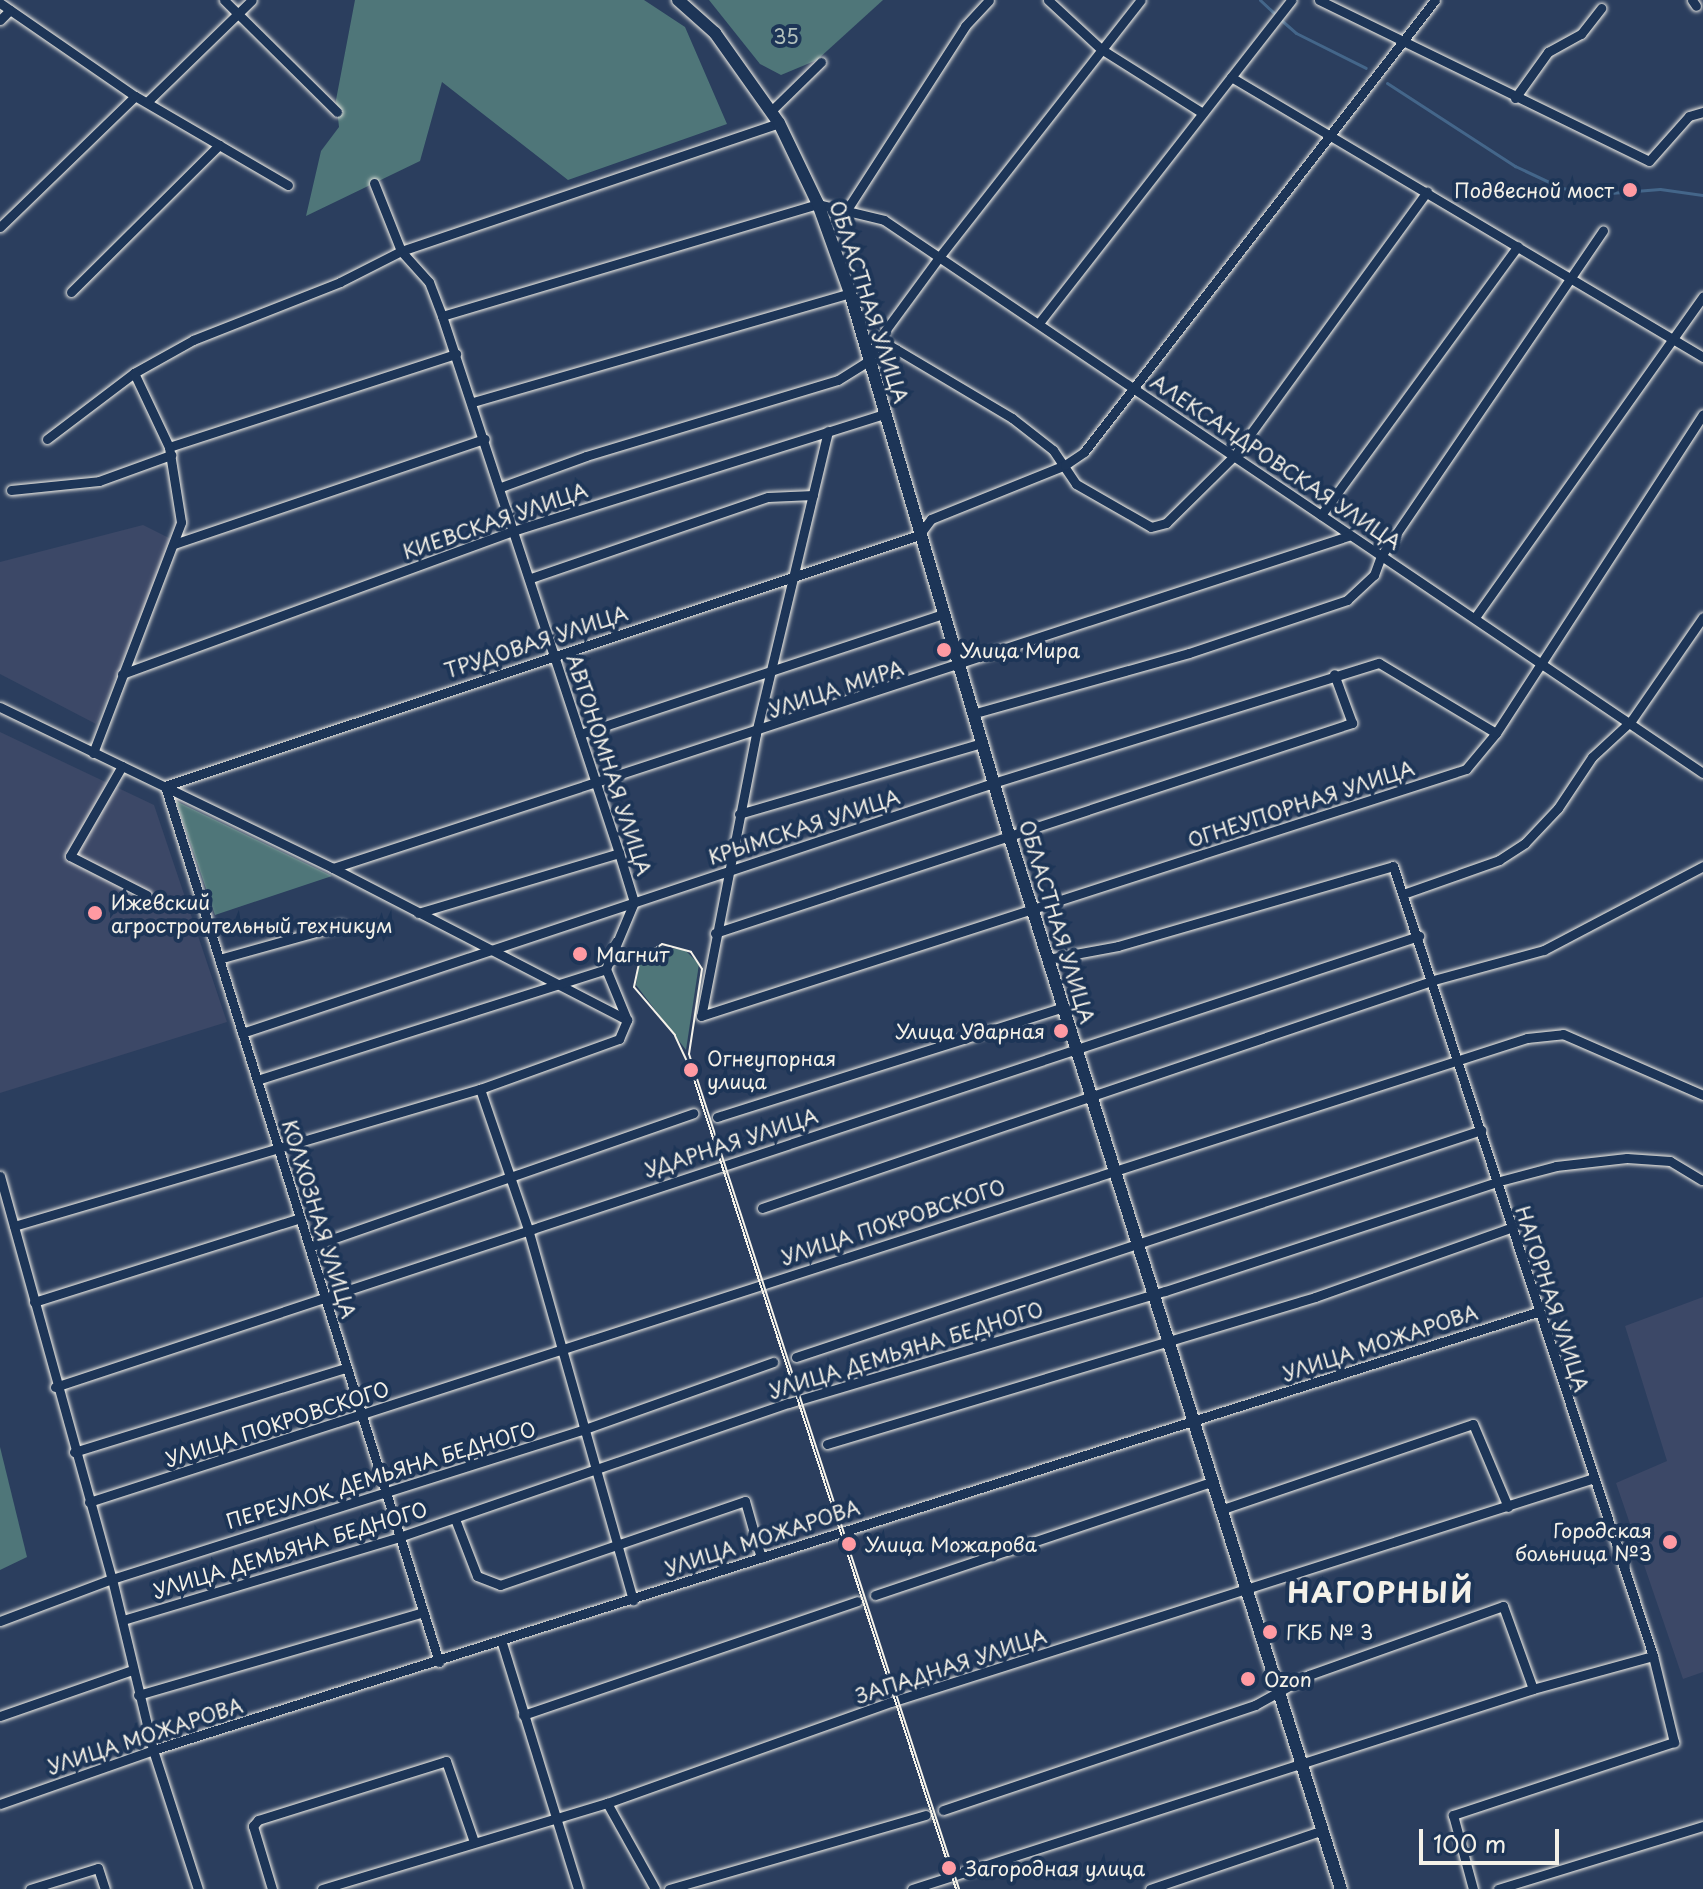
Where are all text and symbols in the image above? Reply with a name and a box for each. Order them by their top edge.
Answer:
park label: 35 [773,24,799,48]
place label: Подвесной мост [1453,178,1614,202]
marker: Подвесной мост [1621,181,1639,199]
street label: ОБЛАСТНАЯ УЛИЦА [825,198,913,406]
street label: АЛЕКСАНДРОВСКАЯ УЛИЦА [1147,369,1405,555]
street label: КИЕВСКАЯ УЛИЦА [399,478,591,564]
street label: ТРУДОВАЯ УЛИЦА [442,601,630,683]
place label: Улица Мира [960,638,1081,662]
marker: Улица Мира [935,641,953,659]
street label: АВТОНОМНАЯ УЛИЦА [562,651,656,879]
street label: УЛИЦА МИРА [765,656,907,722]
street label: ОГНЕУПОРНАЯ УЛИЦА [1185,756,1417,852]
street label: КРЫМСКАЯ УЛИЦА [705,785,903,869]
street label: ОБЛАСТНАЯ УЛИЦА [1015,818,1099,1026]
place label: Ижевский агростроительный техникум [111,890,393,937]
marker: Ижевский агростроительный техникум [86,904,104,922]
place label: Магнит [596,942,669,966]
marker: Магнит [571,945,589,963]
place label: Улица Ударная [894,1019,1045,1043]
marker: Улица Ударная [1052,1022,1070,1040]
place label: Огнеупорная улица [707,1046,836,1093]
marker: Огнеупорная улица [682,1061,700,1079]
street label: УДАРНАЯ УЛИЦА [641,1104,821,1182]
street label: КОЛХОЗНАЯ УЛИЦА [277,1117,361,1321]
street label: УЛИЦА ПОКРОВСКОГО [778,1174,1008,1270]
street label: НАГОРНАЯ УЛИЦА [1511,1203,1593,1395]
street label: УЛИЦА ДЕМЬЯНА БЕДНОГО [765,1296,1047,1404]
street label: УЛИЦА МОЖАРОВА [1278,1300,1482,1386]
street label: УЛИЦА ПОКРОВСКОГО [162,1376,392,1472]
street label: ПЕРЕУЛОК ДЕМЬЯНА БЕДНОГО [223,1416,539,1534]
street label: УЛИЦА МОЖАРОВА [660,1495,864,1581]
street label: УЛИЦА ДЕМЬЯНА БЕДНОГО [149,1496,431,1604]
place label: Городская больница №3 [1514,1518,1652,1565]
marker: Городская больница №3 [1659,1531,1681,1553]
place label: Улица Можарова [865,1532,1037,1556]
marker: Улица Можарова [840,1535,858,1553]
district label: НАГОРНЫЙ [1288,1575,1474,1609]
place label: ГКБ № 3 [1286,1620,1373,1644]
marker: ГКБ № 3 [1261,1623,1279,1641]
street label: ЗАПАДНАЯ УЛИЦА [852,1624,1050,1708]
place label: Ozon [1264,1667,1312,1691]
marker: Ozon [1239,1670,1257,1688]
street label: УЛИЦА МОЖАРОВА [43,1693,247,1779]
scale bar [1423,1813,1563,1863]
text: 100 m [1433,1825,1506,1861]
place label: Загородная улица [965,1856,1146,1880]
marker: Загородная улица [940,1859,958,1877]

